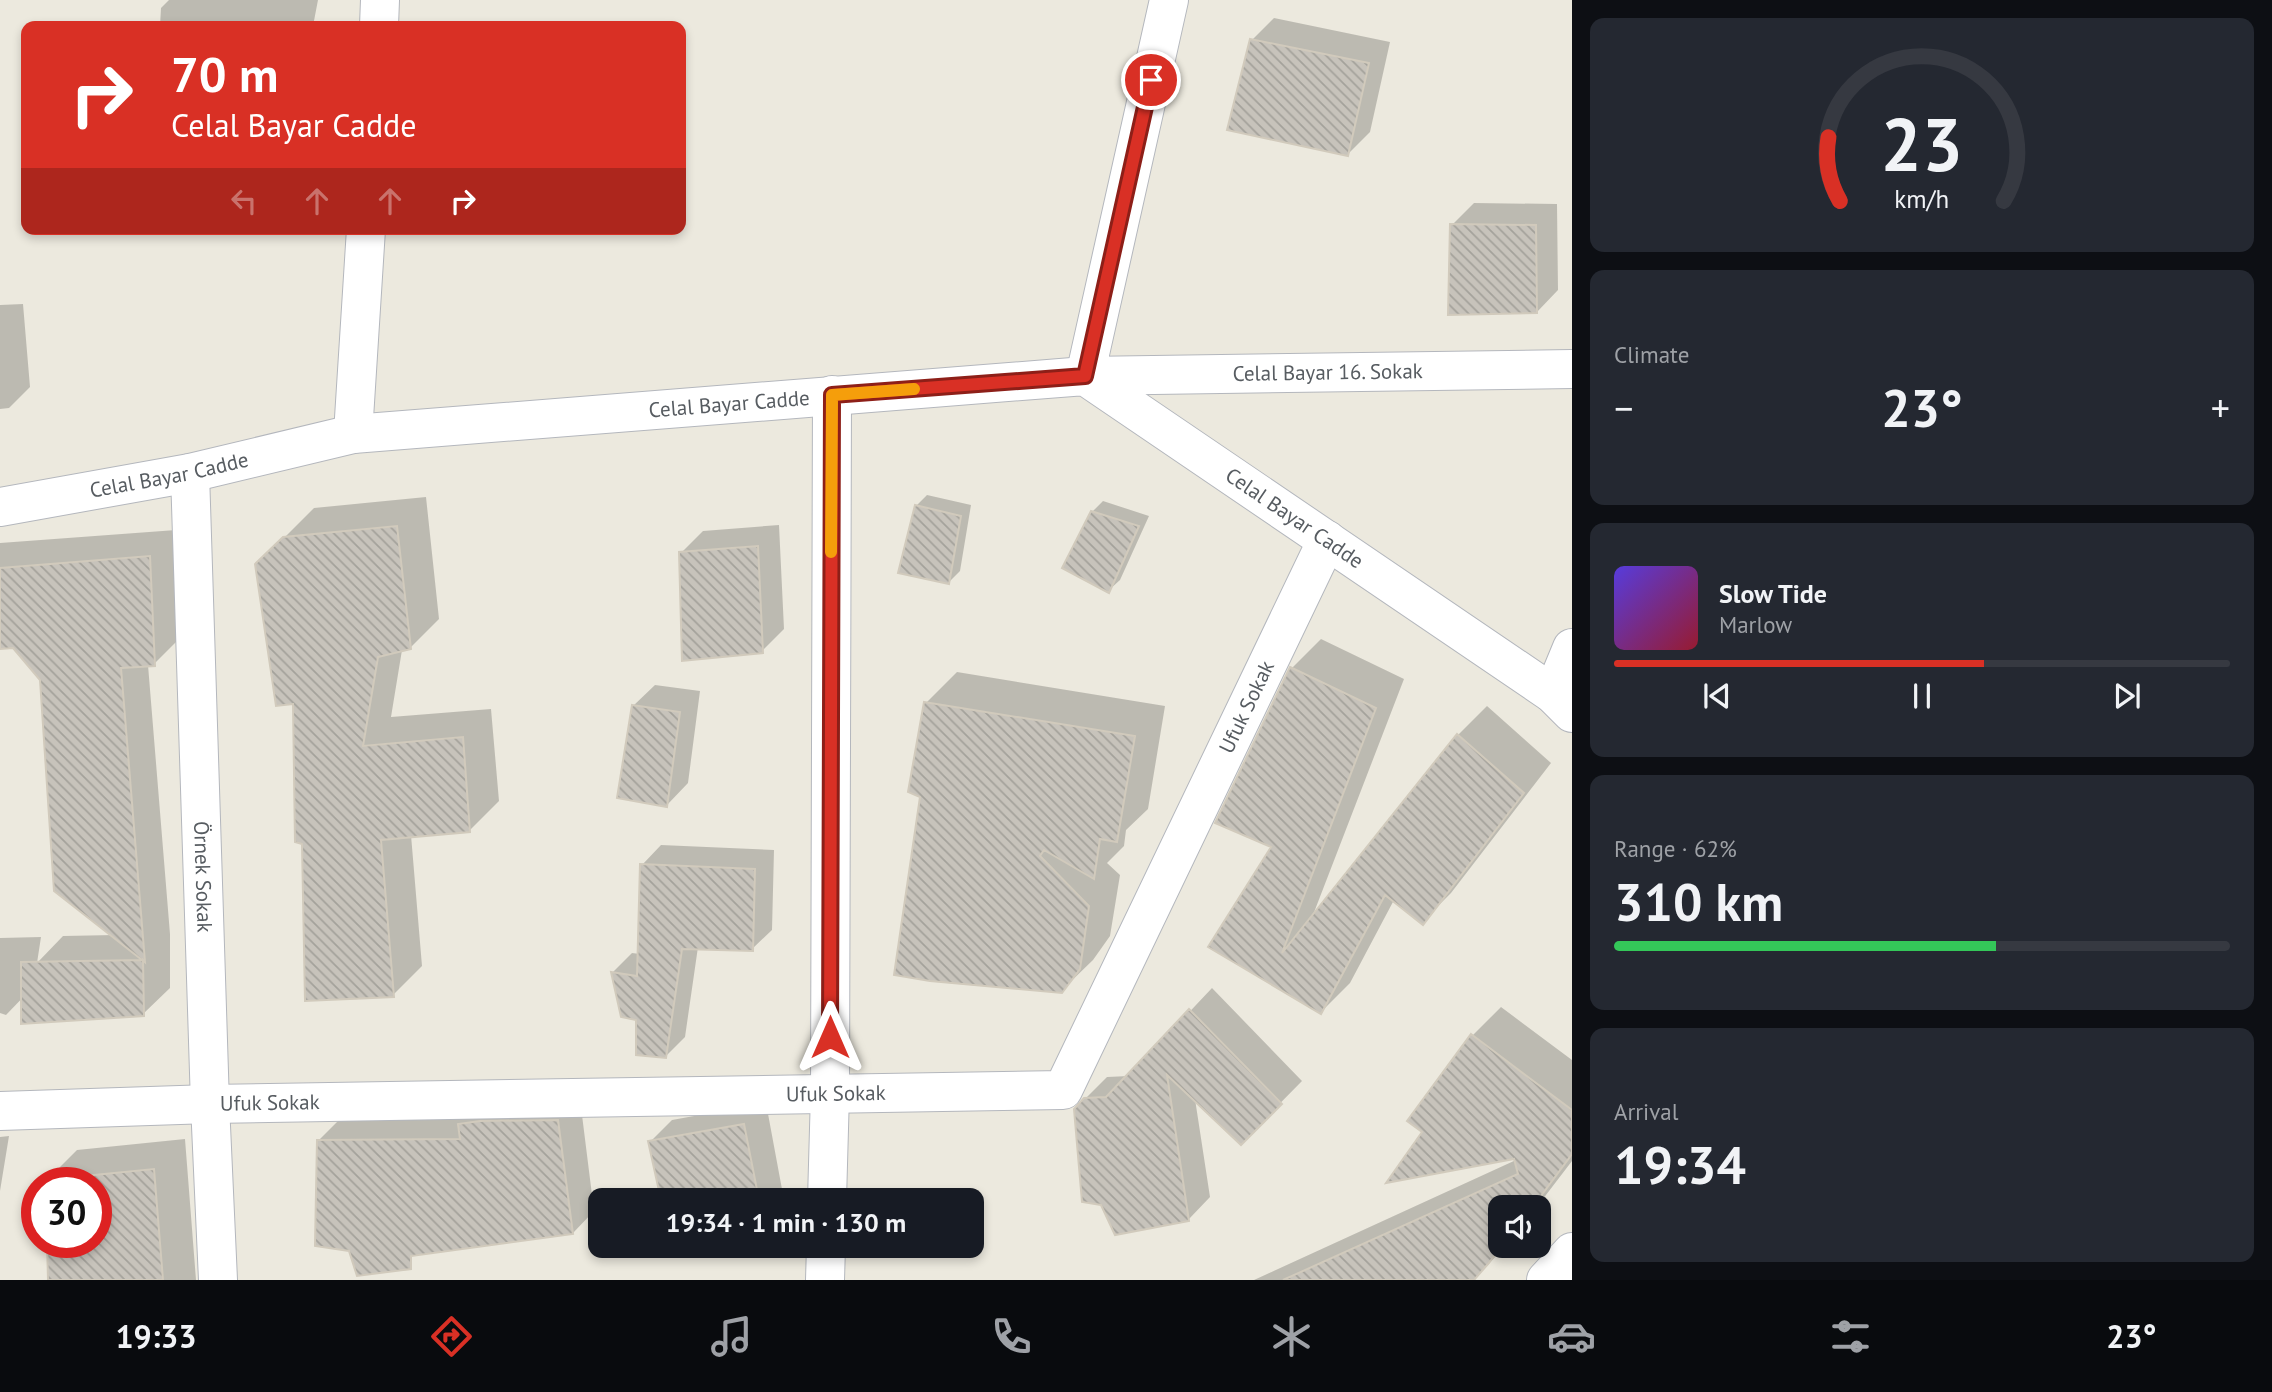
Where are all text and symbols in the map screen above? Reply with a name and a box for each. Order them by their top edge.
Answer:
text: 70 m [171,42,278,106]
icon: right [56,49,147,140]
pin [1121,50,1181,110]
icon: arrive [1132,61,1170,99]
text: 23 [1881,98,1963,192]
text: Celal Bayar Cadde [171,104,417,146]
icon: left [225,182,263,220]
icon: ahead [298,182,336,220]
icon: ahead [371,182,409,220]
icon: right [444,182,482,220]
text: km/h [1895,183,1949,215]
text: Climate [1614,340,1689,369]
street label: Celal Bayar 16. Sokak [1232,357,1423,387]
text: 23° [1881,374,1963,441]
text: − [1614,383,1633,432]
text: + [2211,383,2230,432]
street label: Celal Bayar Cadde [648,384,811,424]
street label: Celal Bayar Cadde [87,446,251,504]
street label: Celal Bayar Cadde [1220,461,1369,574]
text: Slow Tide [1719,577,1827,610]
text: Marlow [1719,610,1792,639]
street label: Ufuk Sokak [1213,656,1280,758]
icon: previous [1698,677,1736,715]
icon: pause [1903,677,1941,715]
icon: next [2108,677,2146,715]
street label: Örnek Sokak [188,821,219,933]
text: Range · 62% [1614,834,1737,863]
text: 310 km [1614,868,1783,935]
position arrow [793,1000,867,1074]
street label: Ufuk Sokak [786,1079,886,1108]
street label: Ufuk Sokak [220,1088,320,1117]
text: Arrival [1614,1097,1678,1126]
text: 19:34 [1614,1131,1746,1198]
speed limit sign: 30 [21,1167,112,1258]
map controls [1488,1195,1551,1258]
button: sound [1488,1195,1551,1258]
text: 19:34 · 1 min · 130 m [666,1206,906,1239]
icon: directions [427,1312,476,1361]
icon: music [707,1312,756,1361]
icon: phone [987,1312,1036,1361]
icon: climate [1267,1312,1316,1361]
icon: car [1547,1312,1596,1361]
icon: filters [1826,1312,1875,1361]
text: 19:33 [115,1315,197,1357]
text: 23° [2106,1315,2157,1357]

